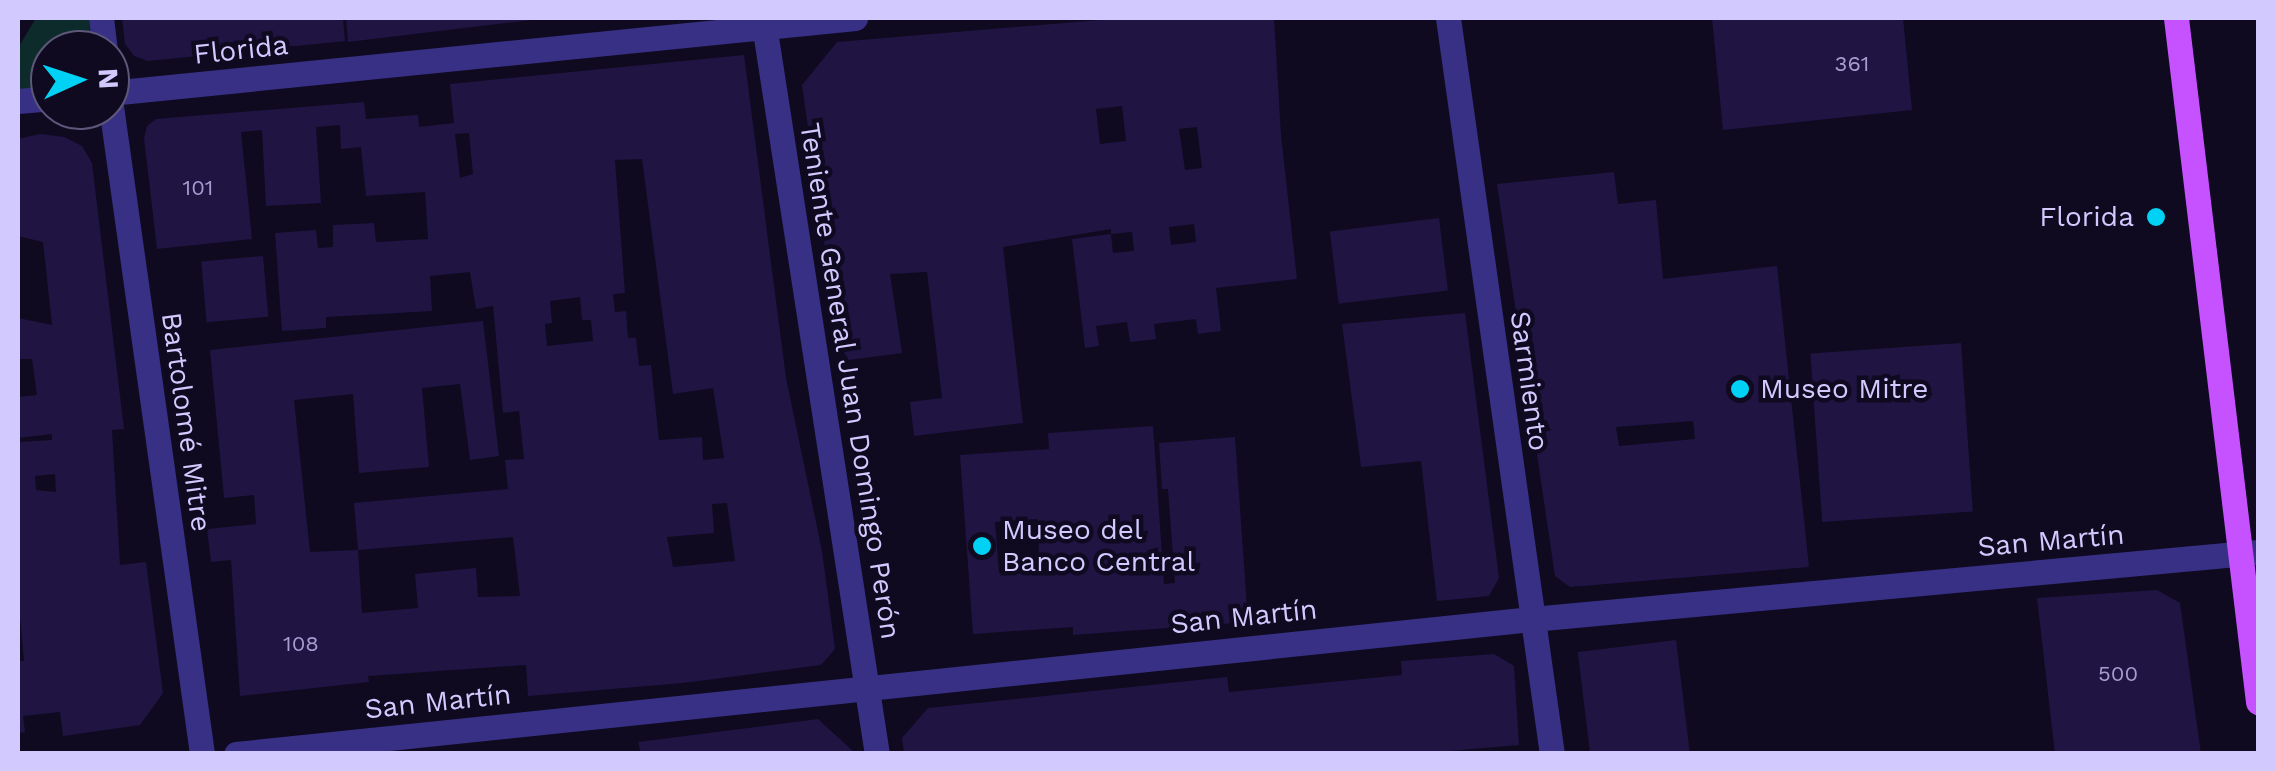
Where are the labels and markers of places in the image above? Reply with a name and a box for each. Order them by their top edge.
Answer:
place label: Florida [2039,200,2134,234]
marker: Florida [2143,204,2169,230]
place label: Museo Mitre [1760,372,1928,406]
marker: Museo Mitre [1729,378,1751,400]
place label: Museo del Banco Central [1002,513,1195,579]
marker: Museo del Banco Central [971,535,993,557]

